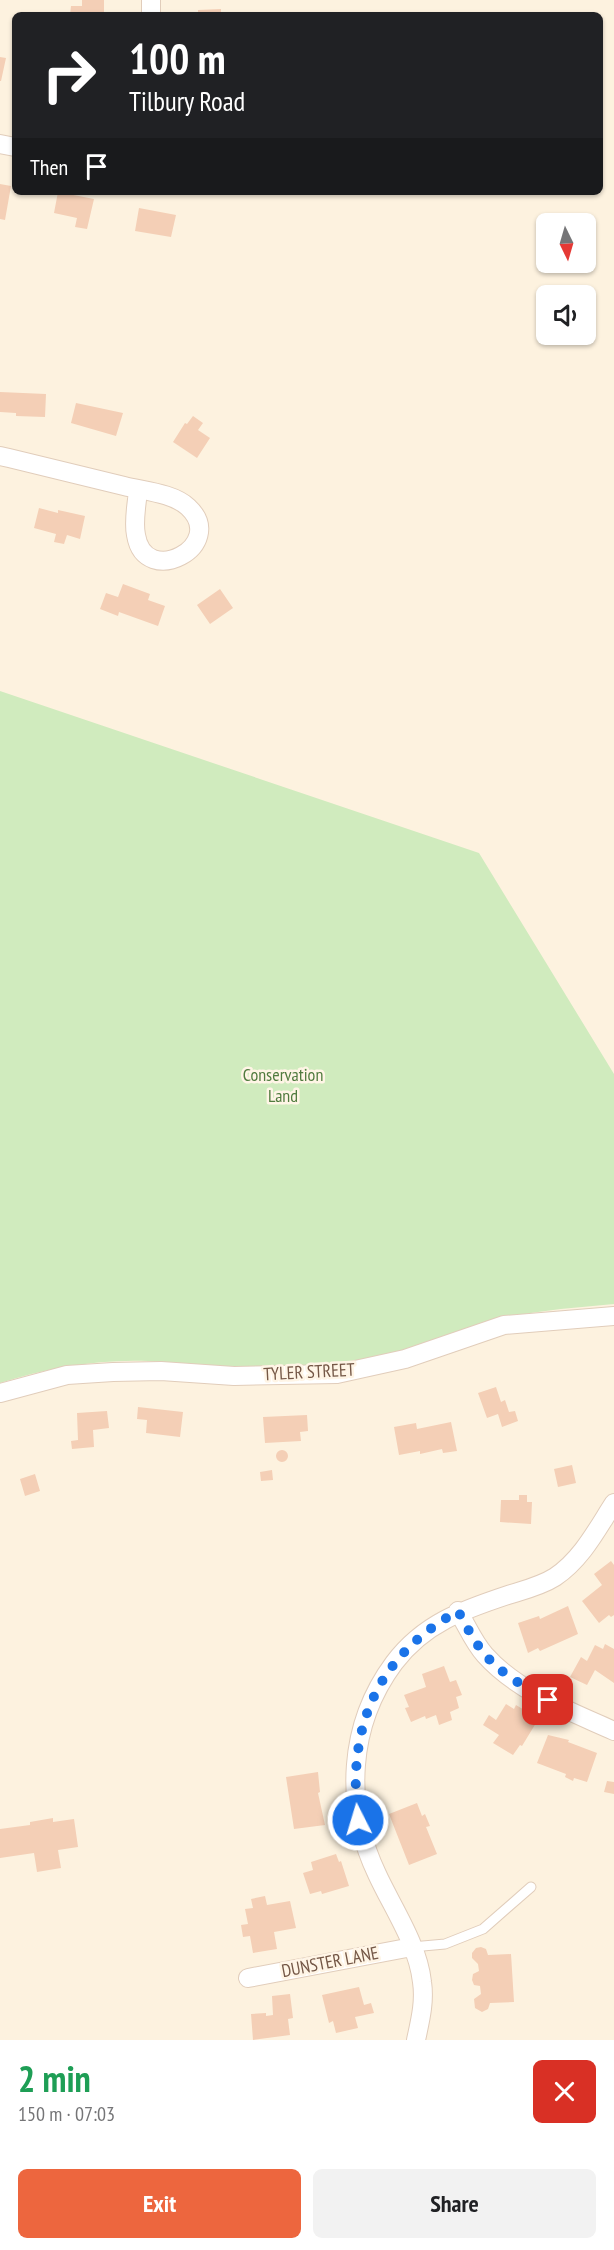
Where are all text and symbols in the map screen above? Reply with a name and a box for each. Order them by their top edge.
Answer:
text: 100 m [129,31,226,86]
icon: right [30,36,108,114]
text: Tilbury Road [129,84,245,118]
icon: arrive [80,150,113,183]
text: Then [30,153,68,181]
north arrow [536,213,596,273]
map controls [536,213,596,345]
button: sound [536,285,596,345]
park label: Conservation Land [243,1063,323,1107]
street label: TYLER STREET [263,1358,355,1385]
pin [522,1674,573,1725]
icon: arrive [531,1683,564,1716]
position arrow [326,1788,390,1852]
street label: DUNSTER LANE [280,1941,380,1982]
text: 2 min [18,2055,91,2102]
button: close [533,2060,596,2123]
text: 150 m · 07:03 [18,2101,115,2127]
button: Exit [18,2169,301,2238]
button: Share [313,2169,596,2238]

